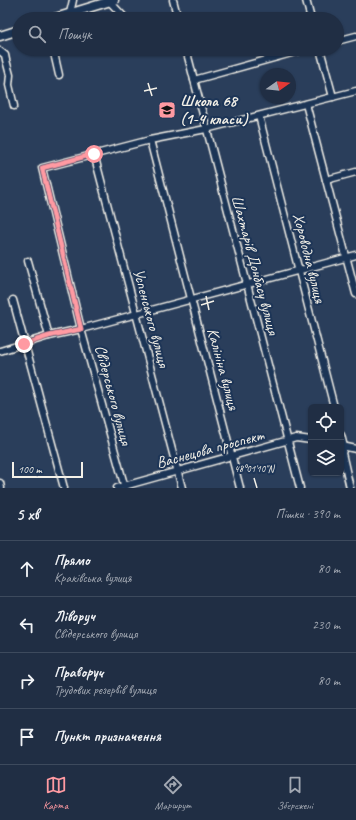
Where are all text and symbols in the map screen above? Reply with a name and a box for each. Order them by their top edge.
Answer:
search box [12,12,344,56]
icon: search [26,23,48,45]
text: Пошук [58,25,91,44]
north arrow [260,68,296,104]
place label: Школа 68 (1-4 класи) [180,91,249,129]
school or university icon: Школа 68 (1-4 класи) [157,100,177,120]
route start [85,145,103,163]
street label: Шахтарів Донбасу вулиця [227,193,284,338]
street label: Хороводна вулиця [288,211,330,306]
street label: Успенського вулиця [128,267,174,371]
street label: Калініна вулиця [202,326,244,413]
route end [15,335,33,353]
street label: Свідерського вулиця [90,343,136,449]
map controls [308,404,344,476]
button: locate [308,404,344,440]
street label: Васнецова проспект [154,425,268,473]
button: layers [308,440,344,476]
scale bar [12,460,83,479]
text: 100 m [18,462,42,476]
text: 48°01'10"N [234,462,276,475]
text: 5 хв [16,504,39,525]
text: Пішки · 390 m [276,506,340,522]
text: Прямо [54,551,90,570]
icon: ahead [16,558,38,580]
text: 80 m [318,561,340,577]
text: Краківська вулиця [54,570,132,586]
text: Ліворуч [54,607,95,626]
icon: left [16,614,38,636]
text: 230 m [312,617,340,633]
text: Свідерського вулиця [54,626,137,642]
text: Праворуч [54,663,103,682]
icon: right [16,670,38,692]
text: 80 m [318,673,340,689]
text: Трудових резервів вулиця [54,682,156,698]
icon: arrive [16,726,38,748]
text: Пункт призначення [54,727,161,746]
tab: Карта [43,774,68,812]
tab: Маршрут [155,774,191,812]
tab: Збережені [277,774,313,812]

